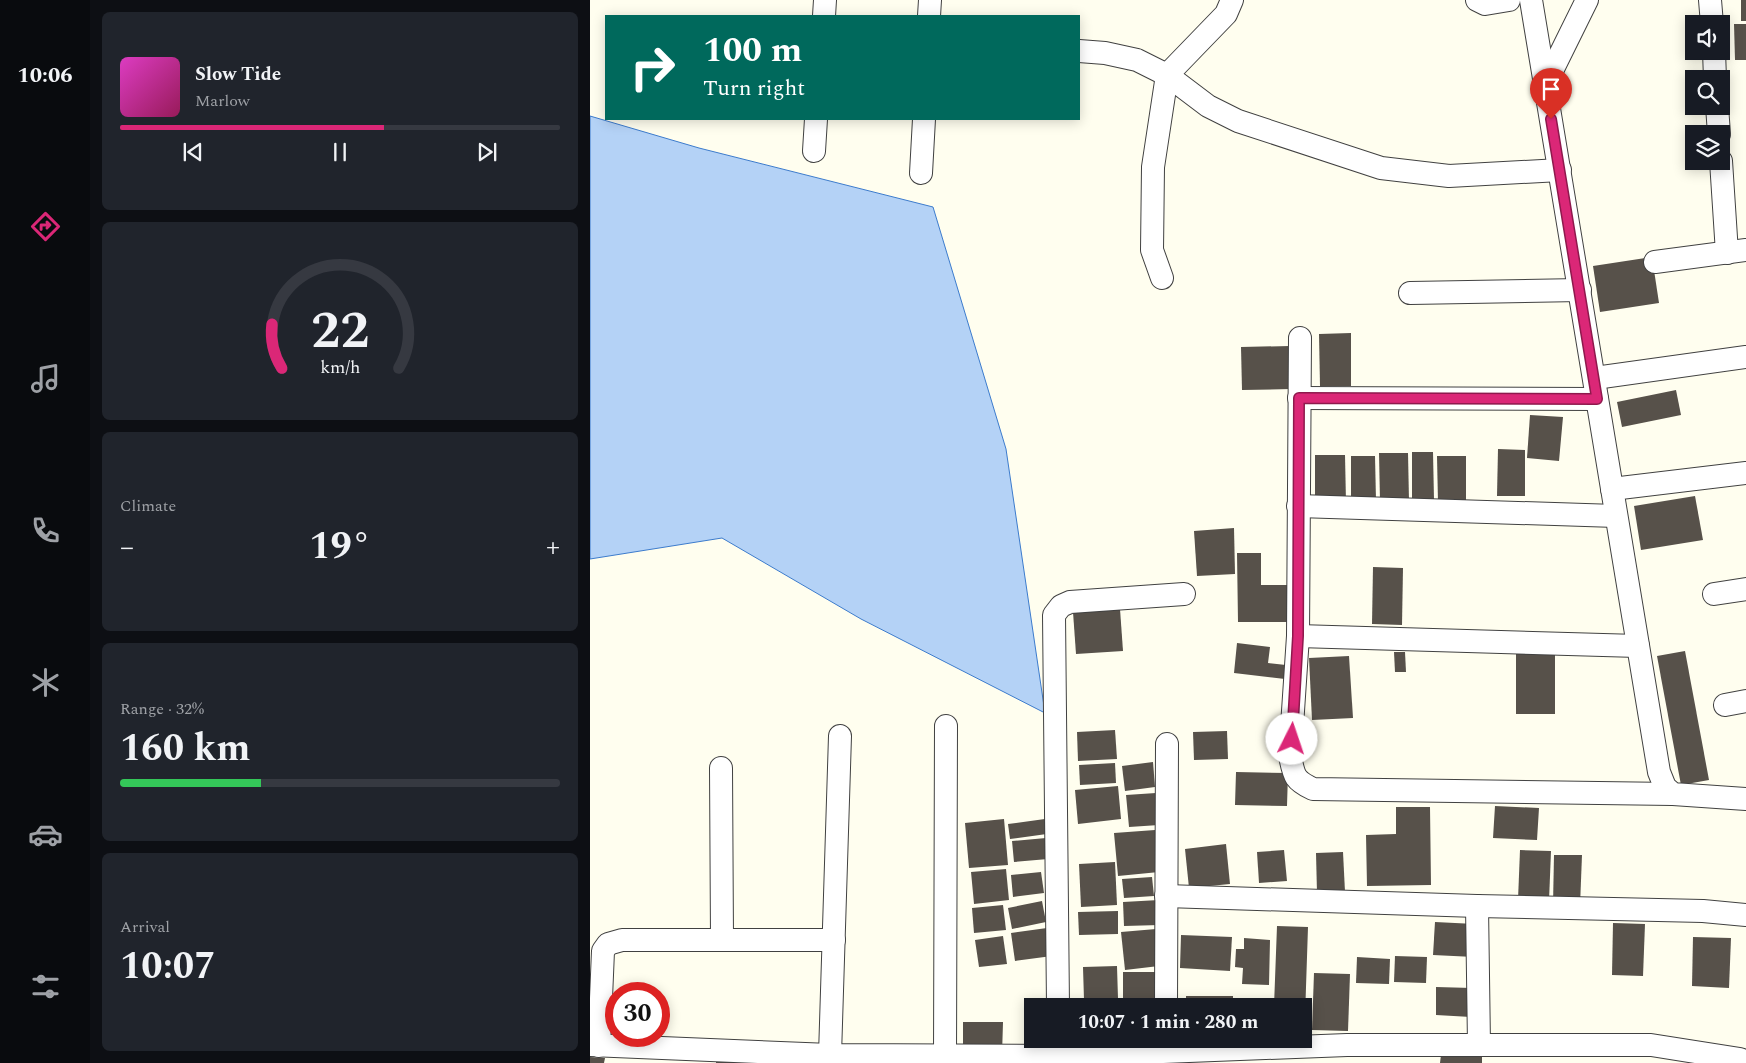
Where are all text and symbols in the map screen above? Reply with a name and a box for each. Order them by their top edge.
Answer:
map controls [1685,15,1730,170]
button: sound [1685,15,1730,60]
text: 100 m [703,24,802,77]
icon: right [620,35,685,100]
text: 10:06 [17,59,73,92]
text: Slow Tide [195,60,281,89]
pin [1530,68,1572,119]
button: search [1685,70,1730,115]
text: Turn right [703,72,805,105]
icon: arrive [1537,75,1565,103]
text: Marlow [195,89,250,113]
button: layers [1685,125,1730,170]
icon: previous [179,138,207,166]
icon: pause [326,138,354,166]
icon: next [473,138,501,166]
icon: directions [28,209,63,244]
text: 22 [311,292,369,371]
text: km/h [320,354,360,381]
icon: music [28,361,63,396]
text: Climate [120,494,176,518]
icon: phone [28,513,63,548]
text: 19° [309,518,371,576]
text: − [120,526,134,569]
text: + [546,526,560,569]
icon: climate [28,665,63,700]
text: Range · 32% [120,697,204,721]
position arrow [1265,712,1317,764]
text: 160 km [120,720,251,778]
icon: car [28,817,63,852]
text: Arrival [120,915,170,939]
text: 10:07 [120,938,215,996]
icon: filters [28,969,63,1004]
speed limit sign: 30 [605,982,670,1047]
text: 10:07 · 1 min · 280 m [1078,1008,1258,1037]

